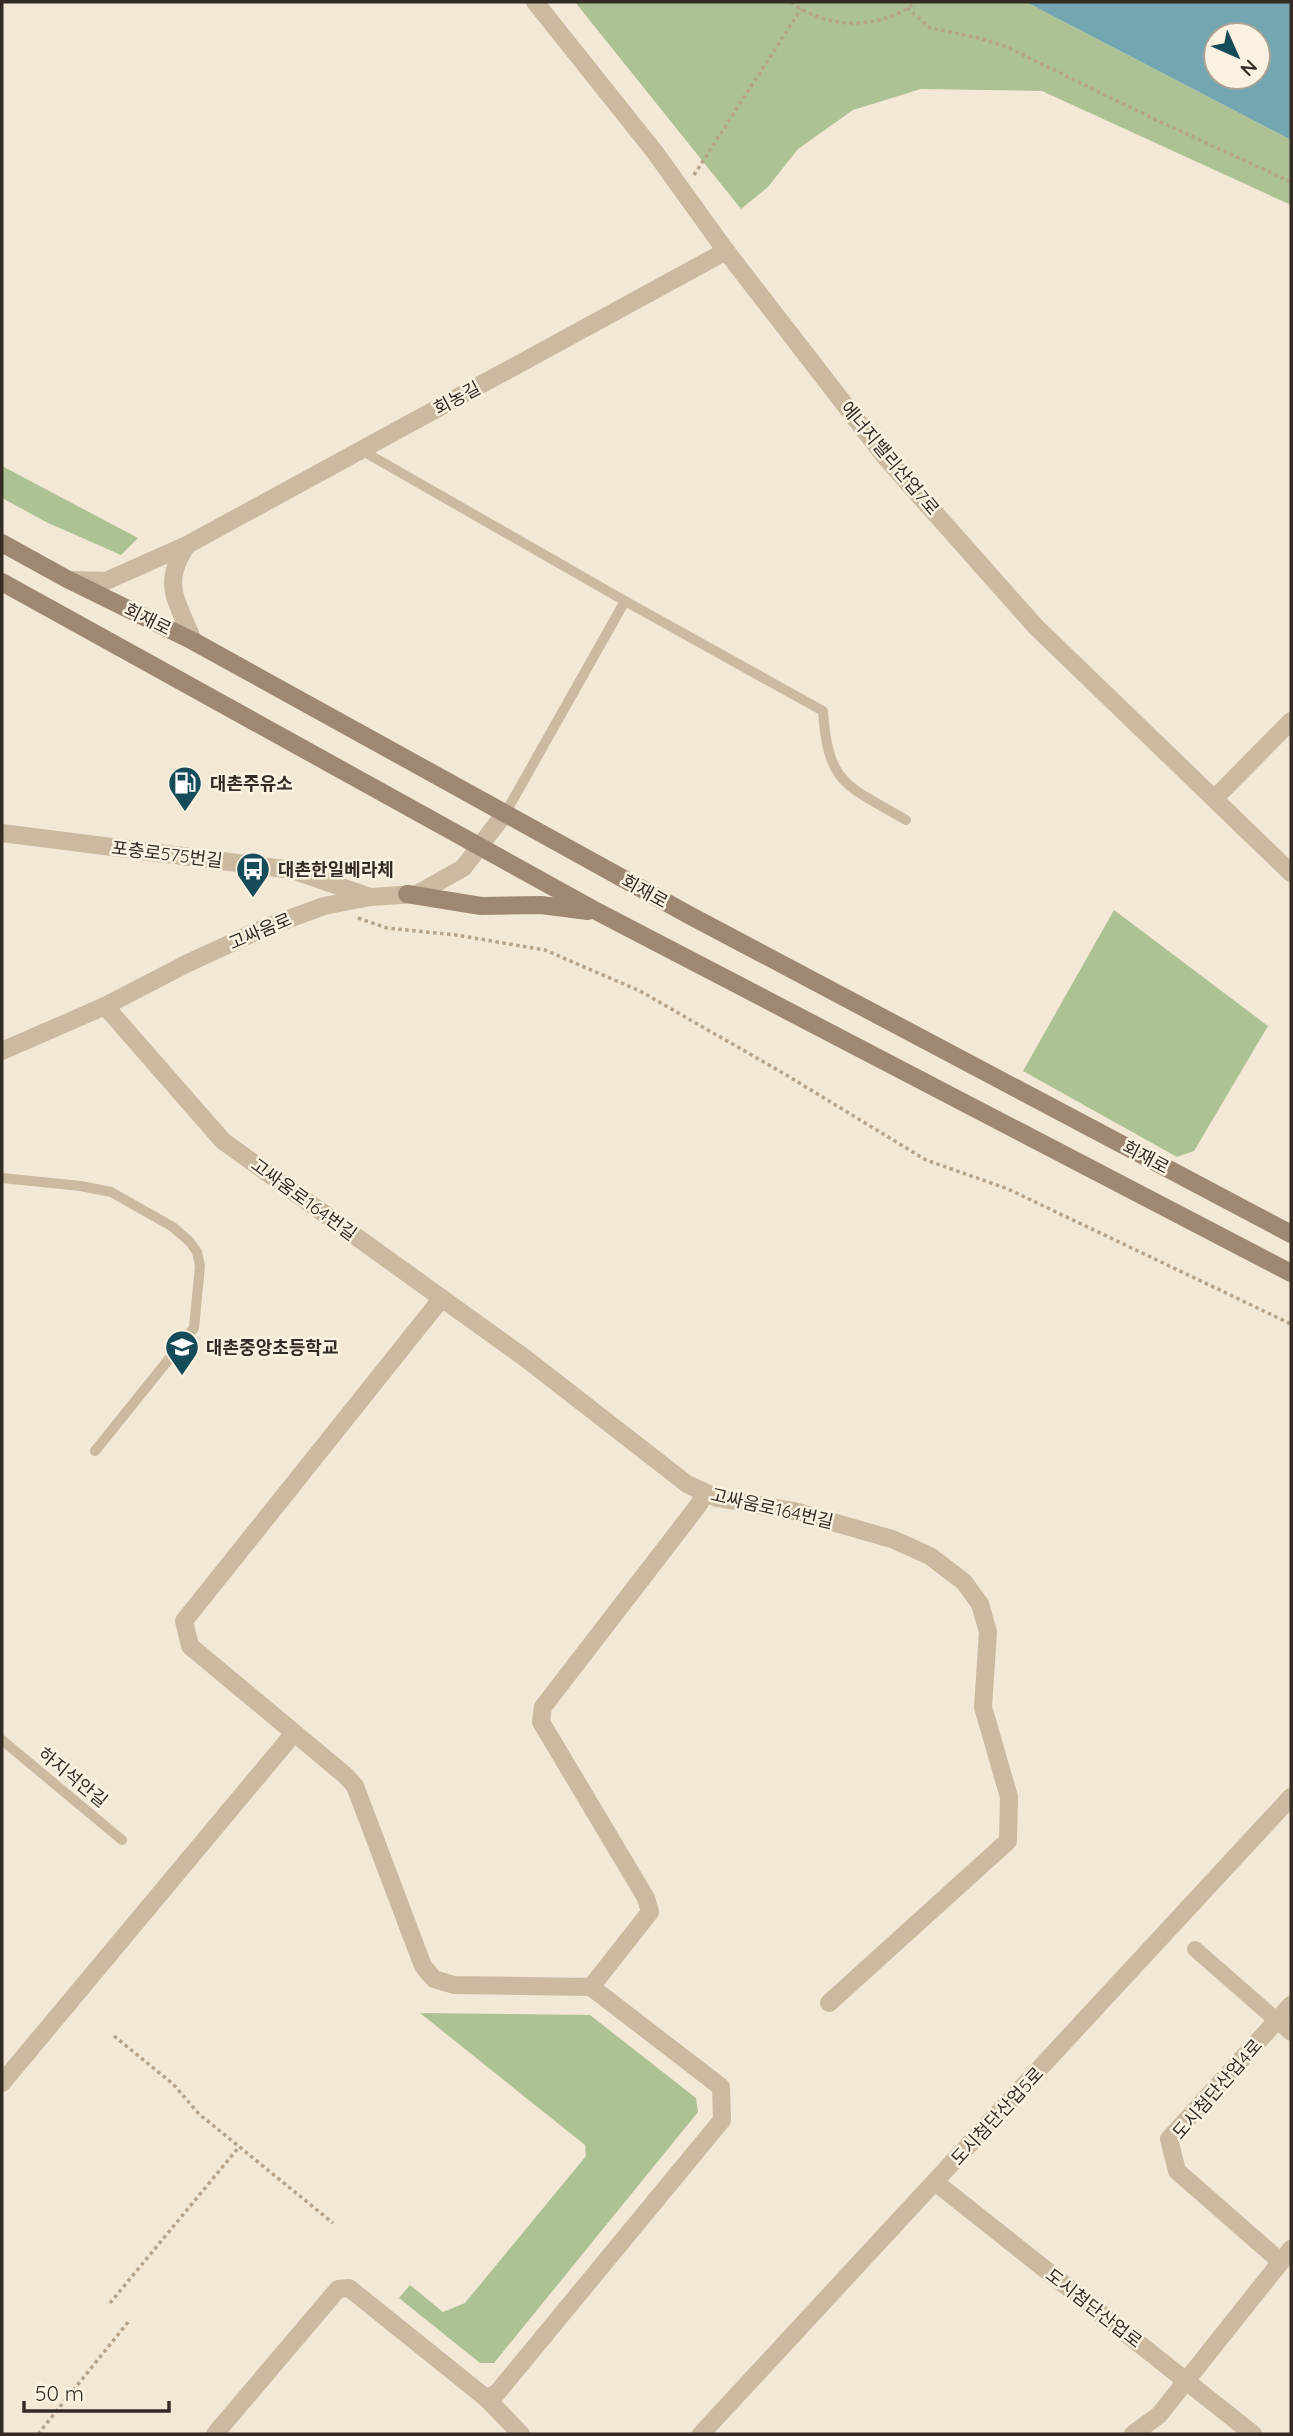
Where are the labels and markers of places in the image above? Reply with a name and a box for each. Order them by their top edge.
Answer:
fuel station icon: 대촌주유소 [166,764,204,813]
place label: 대촌주유소 [210,772,293,795]
bus stop icon: 대촌한일베라체 [234,850,272,899]
place label: 대촌한일베라체 [278,858,394,881]
school or university icon: 대촌중앙초등학교 [163,1328,201,1377]
place label: 대촌중앙초등학교 [206,1336,338,1359]

